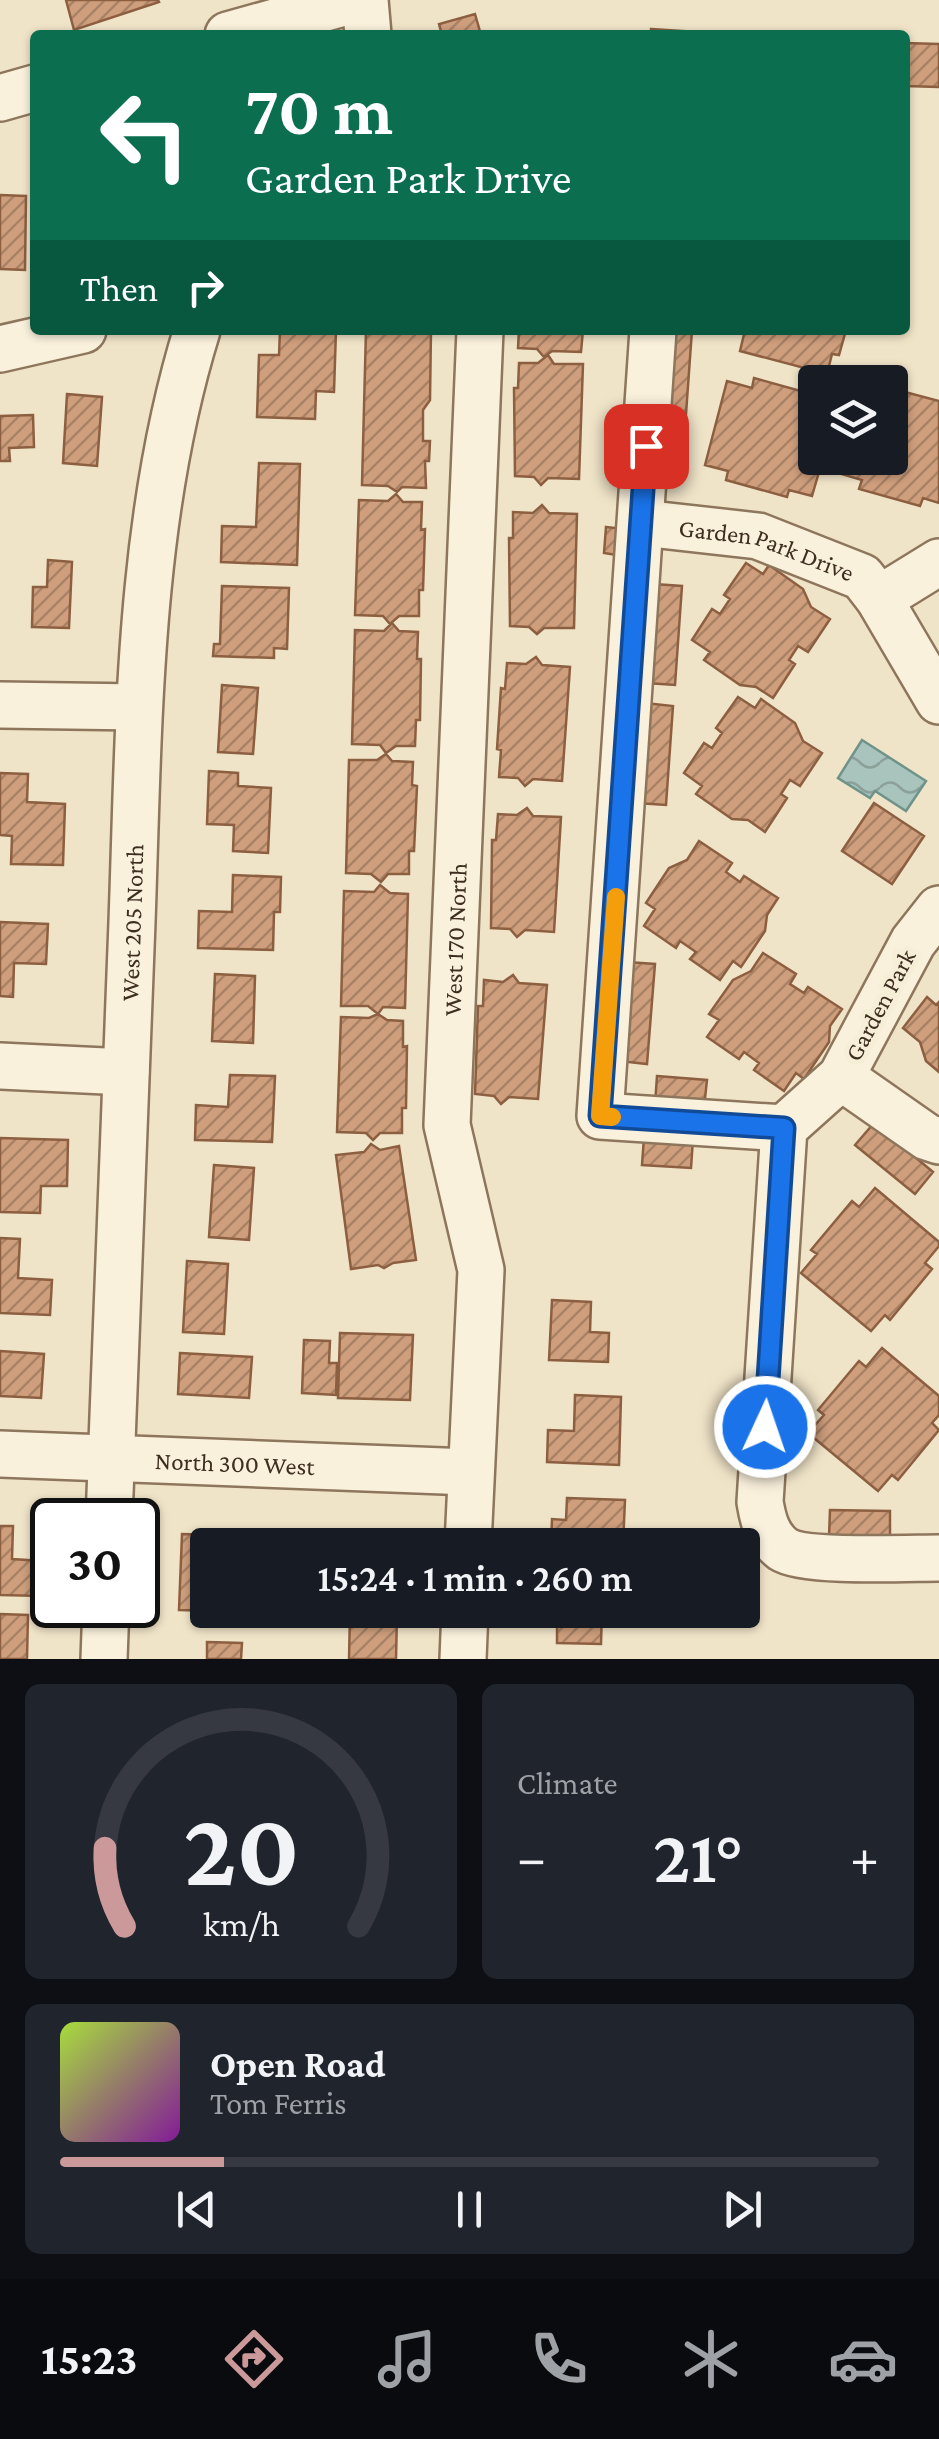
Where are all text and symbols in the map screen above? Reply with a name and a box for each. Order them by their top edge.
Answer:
icon: left [80,70,210,200]
text: 70 m [245,71,393,149]
text: Garden Park Drive [245,153,572,203]
icon: right [178,260,233,315]
text: Then [80,267,158,309]
map controls [798,365,908,475]
button: layers [798,365,908,475]
pin [604,404,689,489]
icon: arrive [619,419,674,474]
street label: Garden Park Drive [677,514,858,586]
street label: West 205 North [116,844,148,1002]
street label: West 170 North [438,862,471,1017]
street label: Garden Park [839,945,921,1065]
position arrow [713,1375,817,1479]
street label: North 300 West [154,1446,316,1480]
speed limit sign: 30 [30,1498,160,1628]
text: 15:24 · 1 min · 260 m [317,1557,633,1599]
text: Climate [517,1765,618,1801]
text: 20 [183,1791,299,1906]
text: 21° [653,1815,743,1898]
text: − [517,1827,546,1888]
text: + [850,1827,879,1888]
text: km/h [202,1904,280,1944]
text: Open Road [210,2043,386,2085]
text: Tom Ferris [210,2085,347,2121]
icon: previous [169,2182,224,2237]
icon: pause [442,2182,497,2237]
icon: next [715,2182,770,2237]
icon: directions [219,2324,289,2394]
icon: music [372,2324,442,2394]
icon: phone [524,2324,594,2394]
icon: climate [676,2324,746,2394]
icon: car [828,2324,898,2394]
text: 15:23 [41,2334,137,2384]

